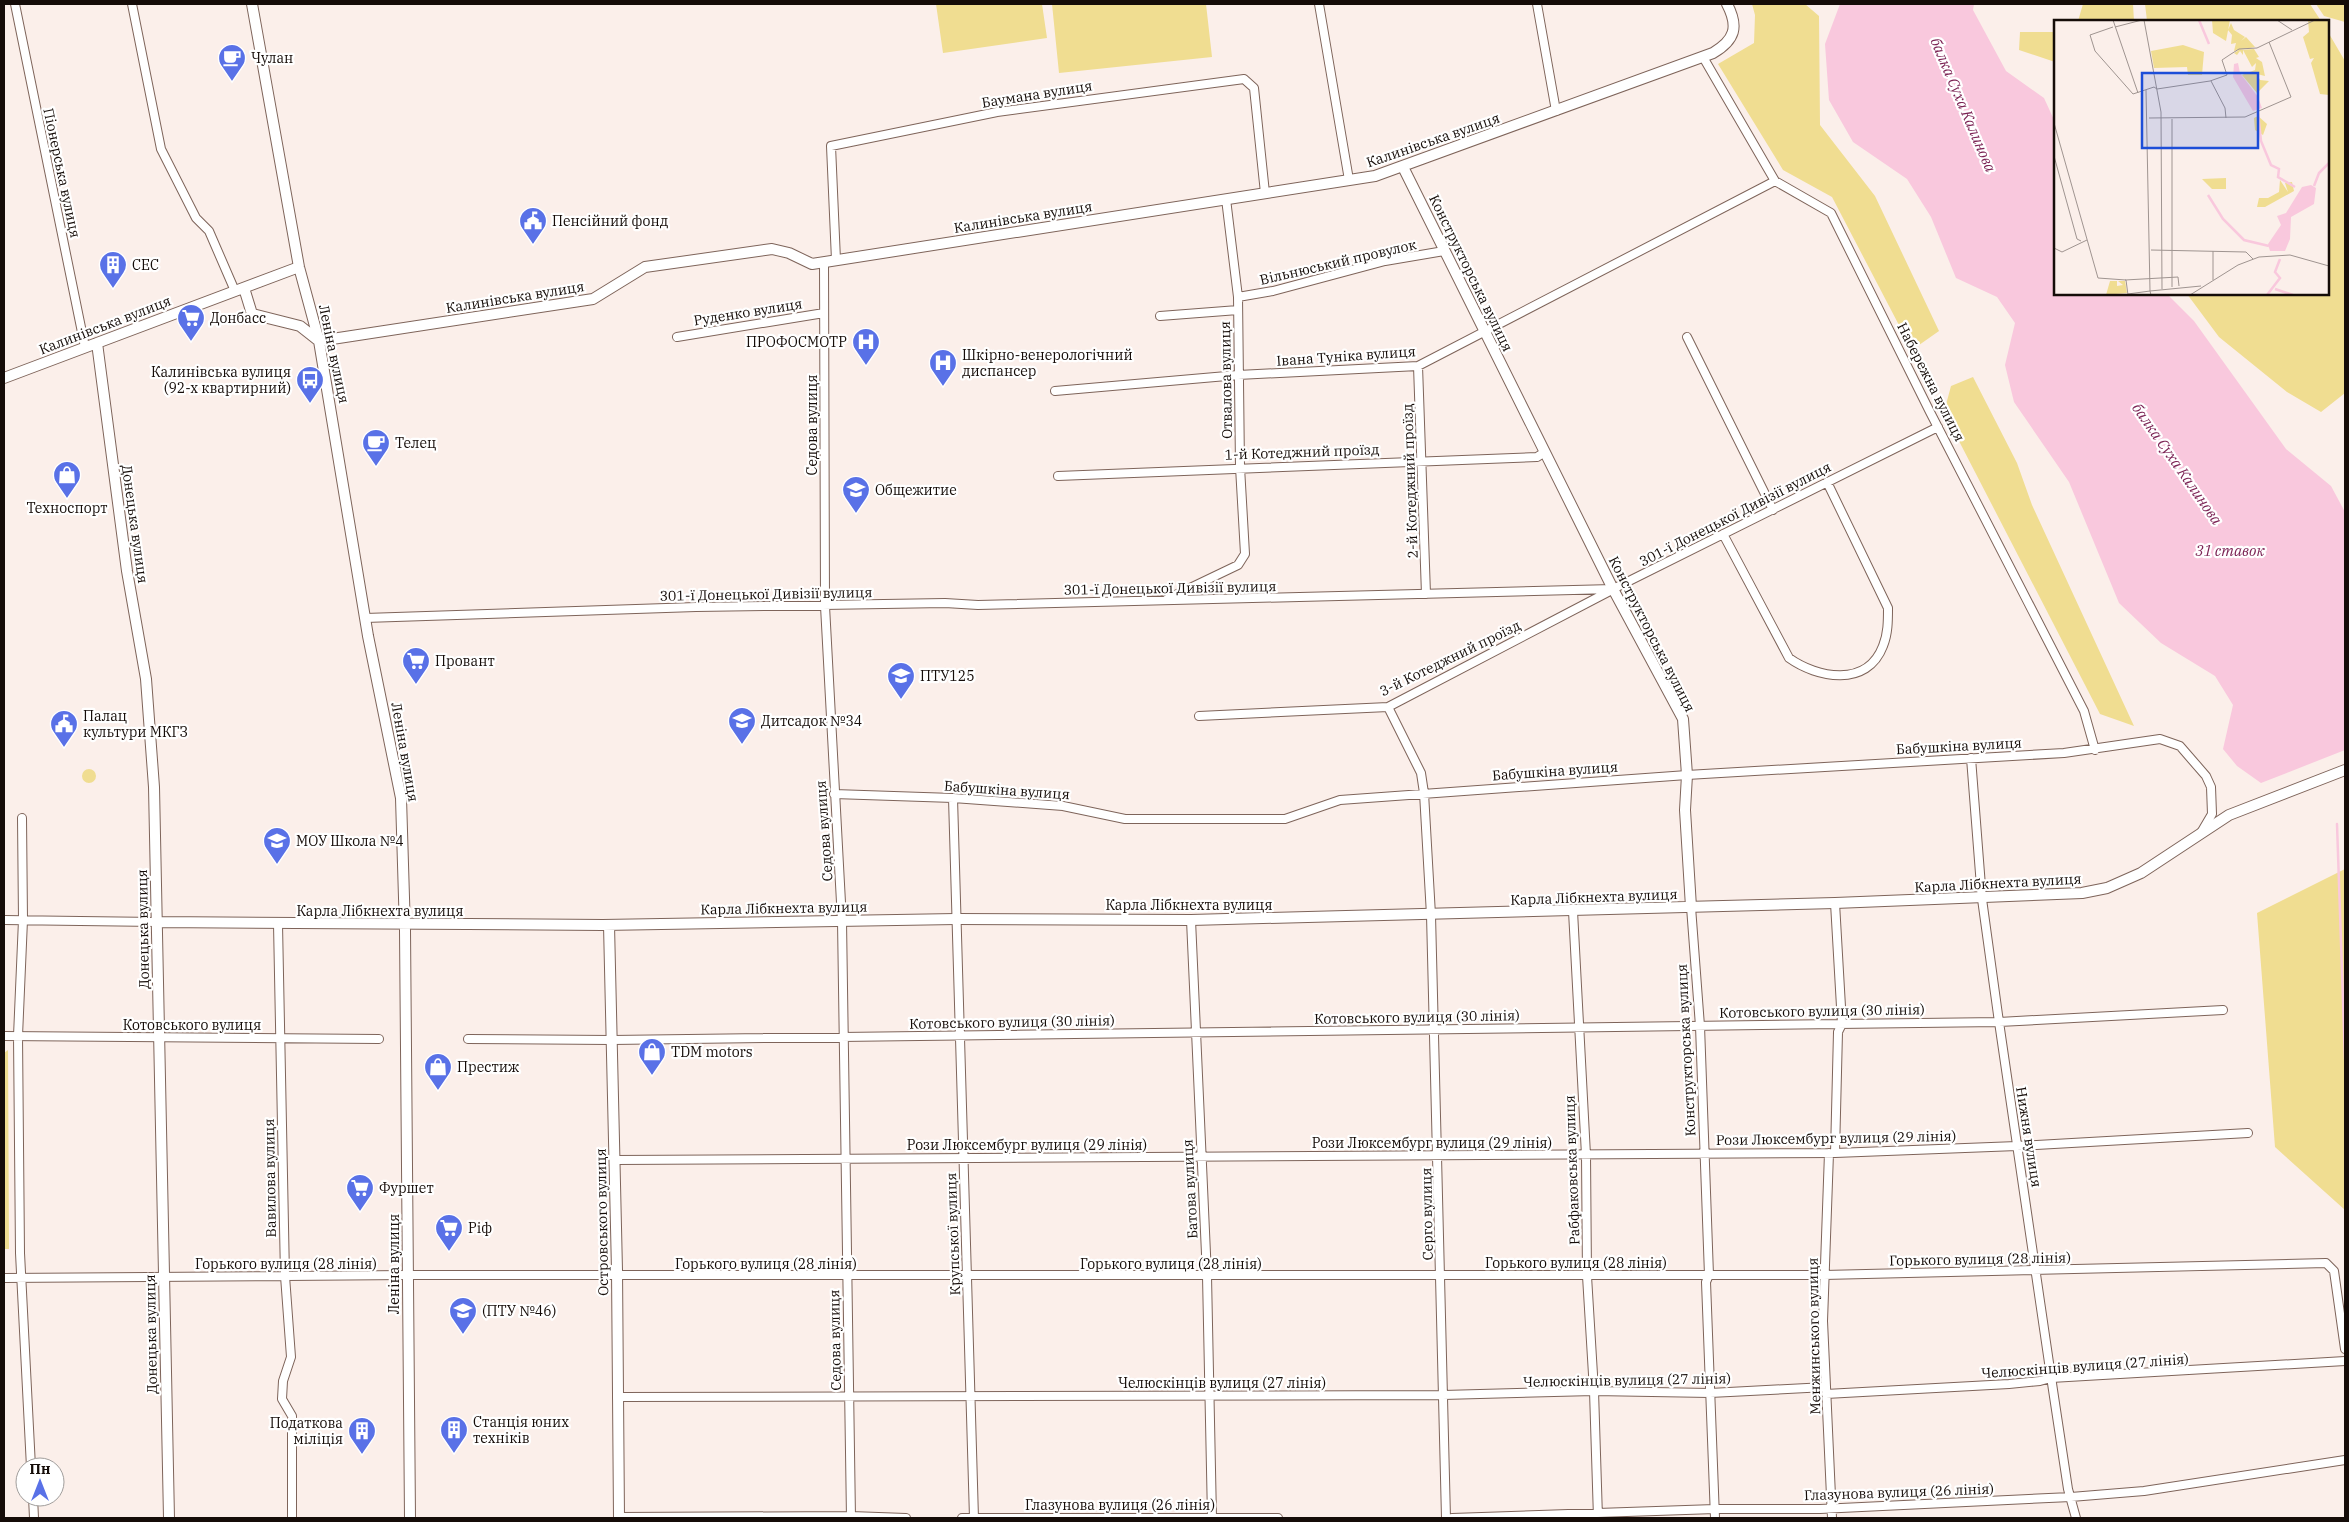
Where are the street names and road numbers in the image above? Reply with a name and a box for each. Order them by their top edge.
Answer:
street label: Баумана вулиця [980,76,1094,112]
street label: Піонерська вулиця [39,106,85,240]
street label: Калинівська вулиця [1364,109,1502,171]
street label: Конструкторська вулиця [1425,191,1517,355]
street label: Калинівська вулиця [952,197,1094,237]
street label: Вільнюський провулок [1258,235,1418,289]
street label: Калинівська вулиця [444,277,586,317]
street label: Калинівська вулиця [36,292,174,358]
street label: Руденко вулиця [692,295,804,329]
street label: Леніна вулиця [315,303,353,405]
street label: Набережна вулиця [1893,319,1969,445]
street label: Отвалова вулиця [1216,321,1236,439]
street label: Івана Туніка вулиця [1276,342,1416,370]
street label: Седова вулиця [803,374,821,476]
street label: 2-й Котеджний проїзд [1398,403,1422,559]
street label: 1-й Котеджний проїзд [1224,440,1380,464]
street label: 301-ї Донецької Дивізії вулиця [1636,458,1834,570]
street label: Донецька вулиця [118,463,152,585]
street label: Конструкторська вулиця [1605,553,1699,715]
street label: 301-ї Донецької Дивізії вулиця [1063,577,1277,599]
street label: 301-ї Донецької Дивізії вулиця [659,583,873,605]
street label: 3-й Котеджний проїзд [1377,616,1524,700]
street label: Леніна вулиця [387,701,423,803]
street label: Бабушкіна вулиця [1896,734,2022,758]
street label: Бабушкіна вулиця [1492,758,1618,784]
street label: Бабушкіна вулиця [944,777,1070,803]
street label: Седова вулиця [811,780,837,882]
street label: Донецька вулиця [133,869,153,989]
street label: Карла Лібкнехта вулиця [1914,870,2082,896]
street label: Карла Лібкнехта вулиця [1510,885,1678,909]
street label: Карла Лібкнехта вулиця [1105,896,1273,914]
street label: Карла Лібкнехта вулиця [700,898,868,918]
street label: Карла Лібкнехта вулиця [296,902,464,920]
street label: Конструкторська вулиця [1672,963,1700,1137]
street label: Котовського вулиця (30 лiнiя) [1719,1000,1925,1022]
street label: Котовського вулиця (30 лiнiя) [1314,1006,1520,1028]
street label: Котовського вулиця (30 лiнiя) [909,1011,1115,1033]
street label: Котовського вулиця [123,1016,261,1034]
street label: Нижня вулиця [2012,1085,2046,1189]
street label: Рабфаковська вулиця [1560,1095,1584,1245]
street label: Вавилова вулиця [260,1118,280,1238]
street label: Рози Люксембург вулиця (29 лiнiя) [1716,1127,1956,1149]
street label: Рози Люксембург вулиця (29 лiнiя) [1312,1134,1552,1152]
street label: Рози Люксембург вулиця (29 лiнiя) [907,1136,1147,1154]
street label: Батова вулиця [1178,1139,1202,1239]
street label: Островського вулиця [592,1148,612,1296]
street label: Серго вулиця [1417,1167,1437,1261]
street label: Крупської вулиця [942,1172,964,1296]
street label: Леніна вулиця [385,1214,403,1314]
street label: Горького вулиця (28 лiнiя) [1889,1248,2071,1270]
street label: Горького вулиця (28 лiнiя) [1485,1254,1667,1272]
street label: Горького вулиця (28 лiнiя) [195,1255,377,1273]
street label: Горького вулиця (28 лiнiя) [675,1255,857,1273]
street label: Горького вулиця (28 лiнiя) [1080,1255,1262,1273]
street label: Менжинського вулиця [1804,1257,1824,1415]
street label: Донецька вулиця [141,1274,161,1394]
street label: Седова вулиця [825,1289,845,1391]
street label: Челюскінців вулиця (27 лiнiя) [1981,1350,2189,1382]
street label: Челюскінців вулиця (27 лiнiя) [1523,1369,1731,1391]
street label: Челюскінців вулиця (27 лiнiя) [1118,1374,1326,1392]
street label: Глазунова вулиця (26 лiнiя) [1804,1480,1994,1504]
street label: Глазунова вулиця (26 лiнiя) [1025,1496,1215,1514]

